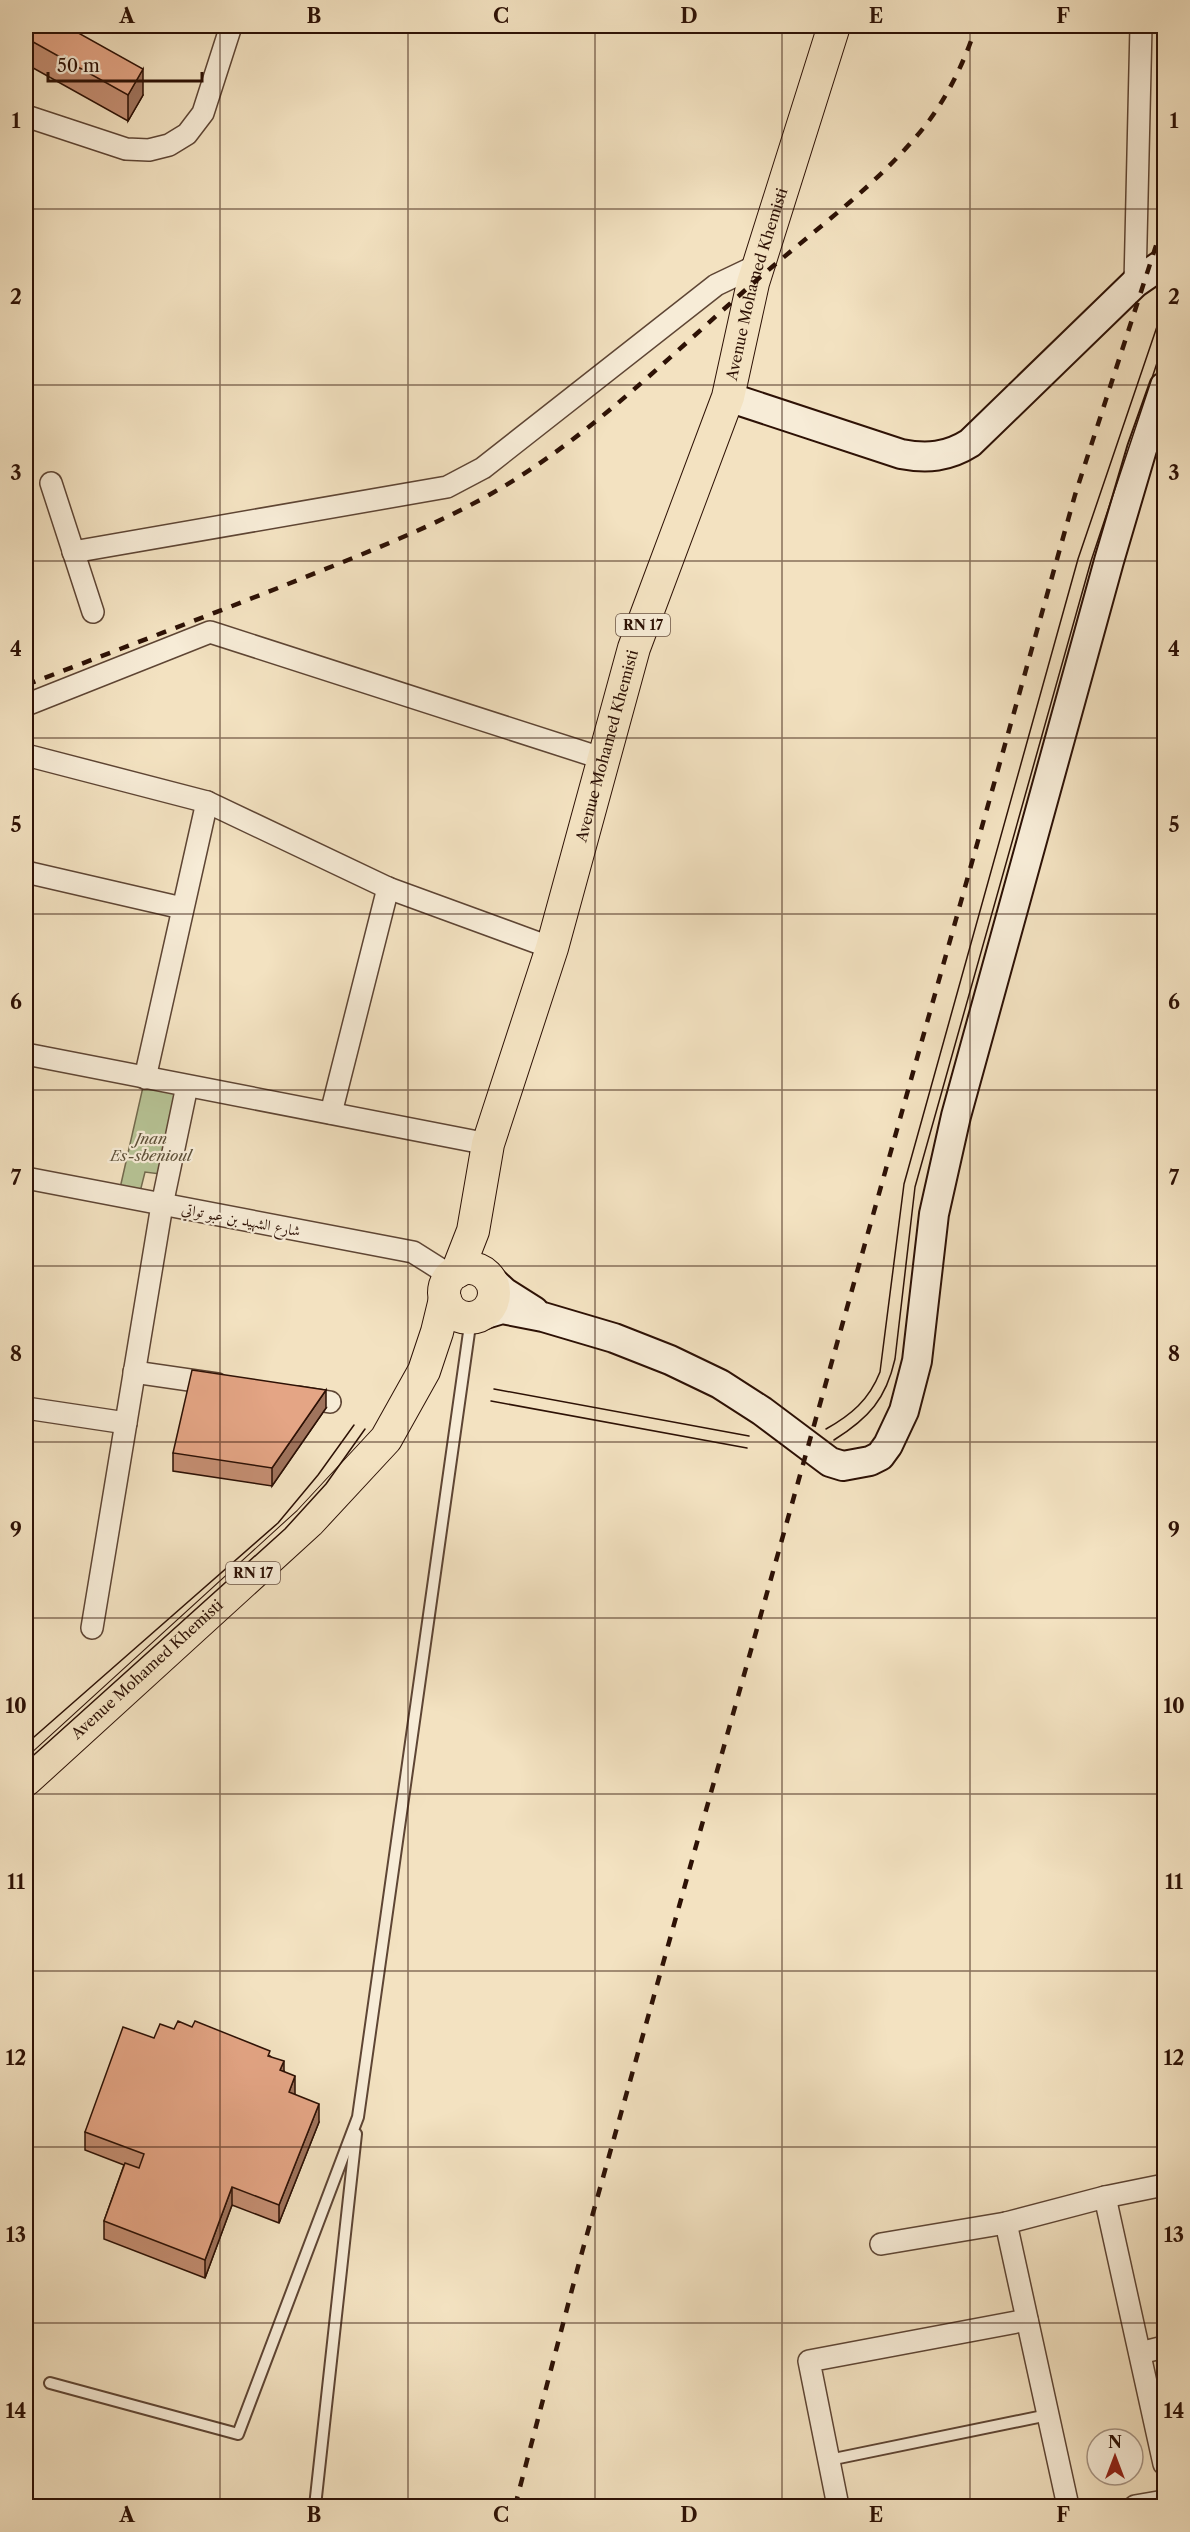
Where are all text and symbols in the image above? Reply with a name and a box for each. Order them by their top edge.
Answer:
text: A [118,4,135,28]
text: B [307,4,322,28]
text: C [493,4,509,28]
text: D [680,4,698,28]
text: E [869,4,883,28]
text: F [1056,4,1070,28]
scale bar [48,45,202,83]
text: 50 m [57,55,100,77]
text: 1 [12,109,21,133]
text: 1 [1170,109,1179,133]
street label: Avenue Mohamed Khemisti [722,185,791,383]
text: 2 [10,285,22,309]
text: 2 [1168,285,1180,309]
text: 3 [10,461,22,485]
text: 3 [1168,461,1180,485]
road number: RN 17 [616,614,670,636]
text: 4 [10,637,22,661]
text: 4 [1168,637,1180,661]
street label: Avenue Mohamed Khemisti [571,647,642,845]
text: 5 [10,813,22,837]
text: 5 [1168,813,1180,837]
text: 6 [10,990,22,1014]
text: 6 [1168,990,1180,1014]
park label: Jnan Es-sbenioul [109,1129,194,1165]
text: 7 [11,1166,22,1190]
text: 7 [1169,1166,1180,1190]
street label: شارع الشهيد بن عبو تواتي [179,1199,302,1244]
text: 8 [10,1342,22,1366]
text: 8 [1168,1342,1180,1366]
text: 9 [10,1518,22,1542]
text: 9 [1168,1518,1180,1542]
road number: RN 17 [226,1562,280,1584]
street label: Avenue Mohamed Khemisti [66,1595,227,1744]
text: 10 [5,1694,27,1718]
text: 10 [1163,1694,1185,1718]
text: 11 [7,1870,25,1894]
text: 11 [1165,1870,1183,1894]
text: 12 [6,2046,26,2070]
text: 12 [1164,2046,1184,2070]
text: 13 [6,2223,26,2247]
text: 13 [1164,2223,1184,2247]
text: 14 [6,2399,26,2423]
text: 14 [1164,2399,1184,2423]
north arrow [1085,2427,1145,2487]
text: N [1108,2432,1122,2452]
text: A [118,2503,135,2527]
text: B [307,2503,322,2527]
text: C [493,2503,509,2527]
text: D [680,2503,698,2527]
text: E [869,2503,883,2527]
text: F [1056,2503,1070,2527]

